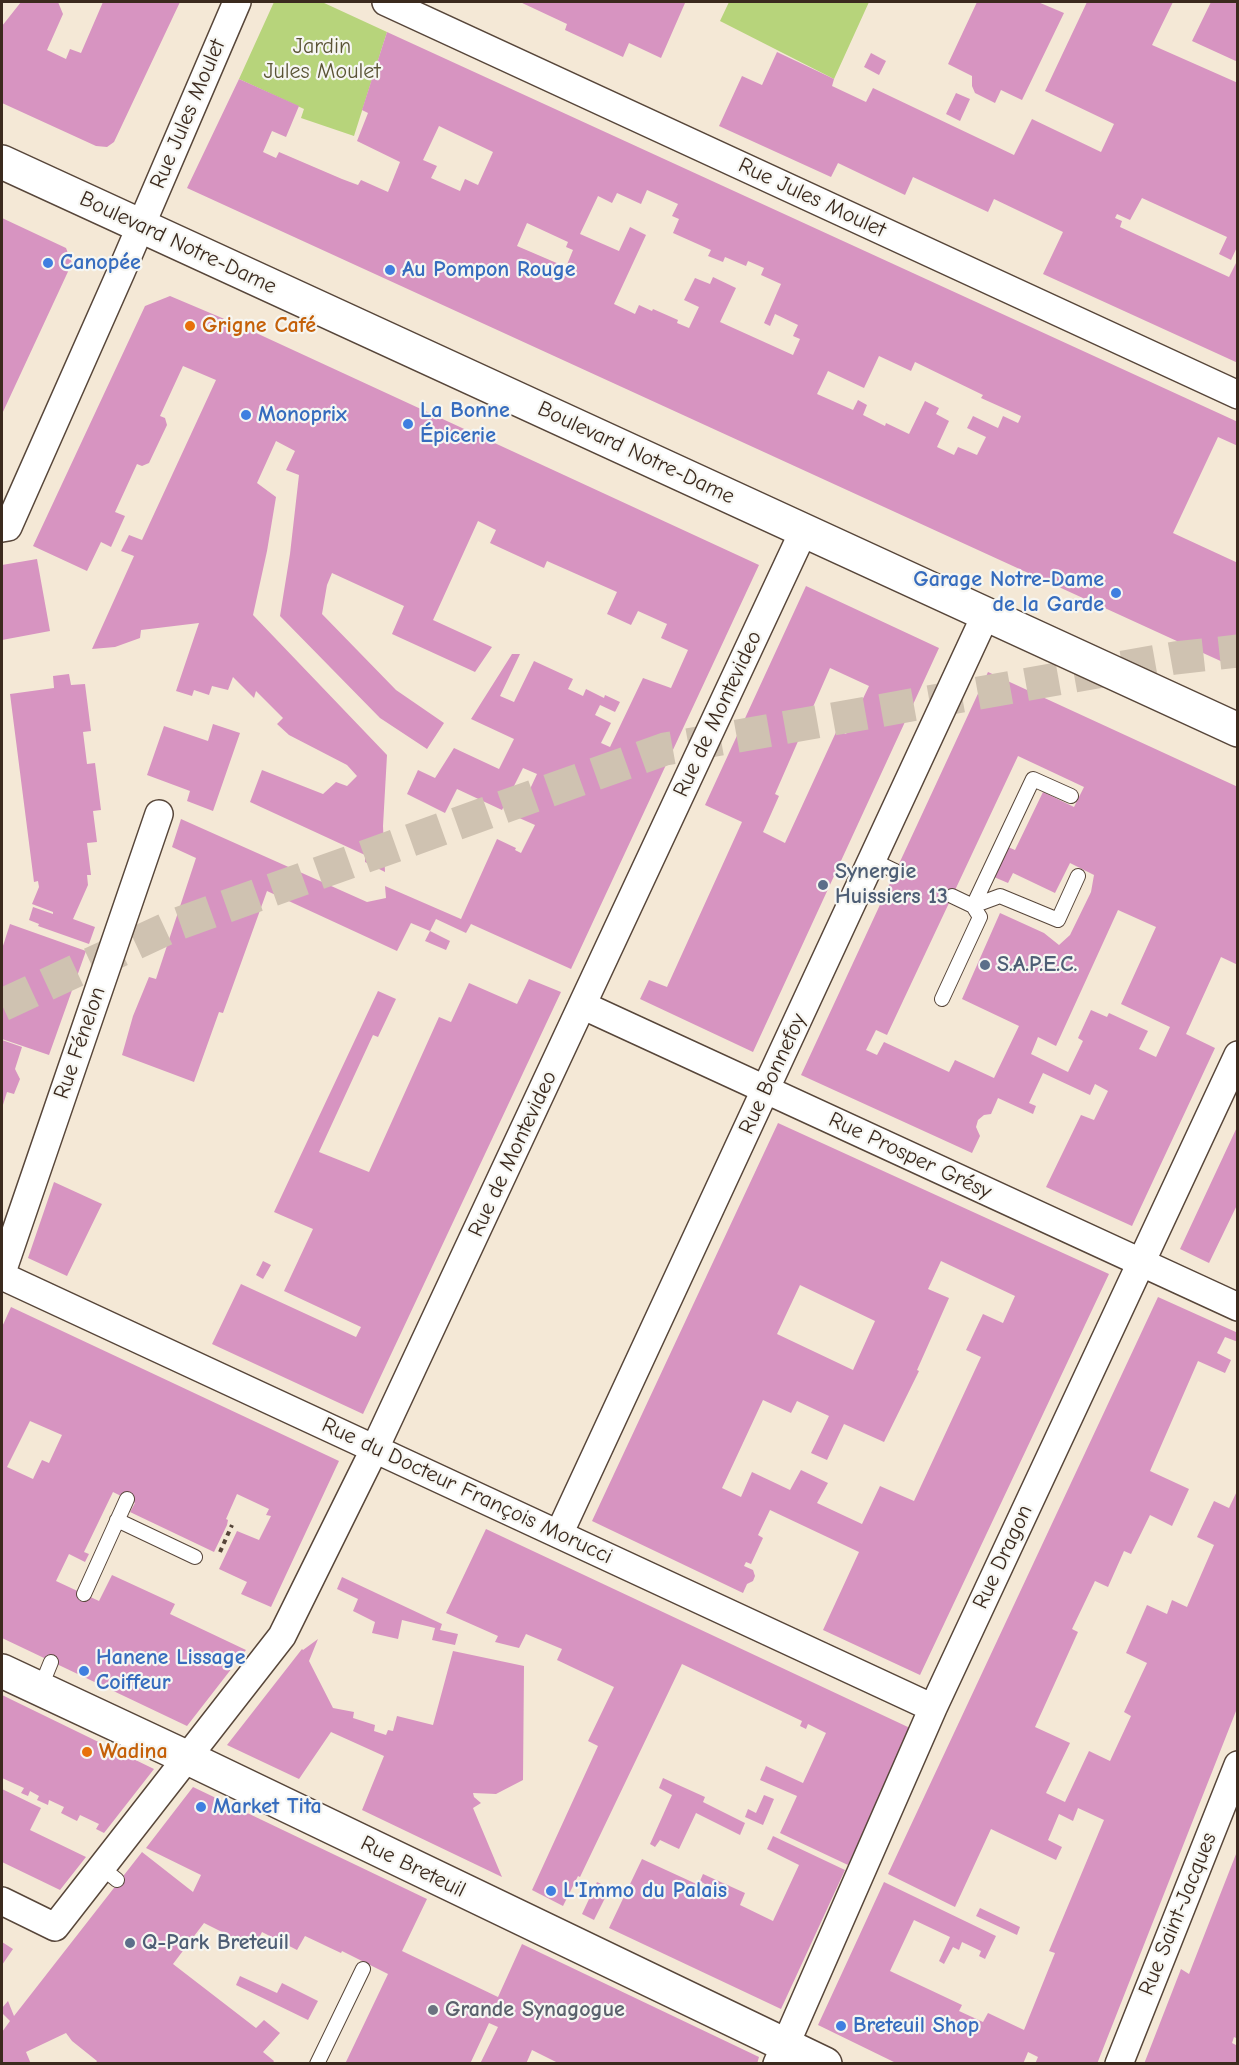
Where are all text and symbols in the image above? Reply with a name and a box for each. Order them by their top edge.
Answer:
park label: Jardin Jules Moulet [263,34,381,86]
street label: Rue Jules Moulet [145,35,231,193]
street label: Rue Jules Moulet [734,152,890,244]
street label: Boulevard Notre-Dame [75,186,281,300]
place label: Canopée [60,250,141,276]
marker: Canopée [41,256,55,270]
place label: Au Pompon Rouge [402,257,575,283]
marker: Au Pompon Rouge [383,263,397,277]
place label: Grigne Café [202,313,316,339]
marker: Grigne Café [183,319,197,333]
street label: Boulevard Notre-Dame [533,396,739,510]
place label: La Bonne Épicerie [420,398,510,450]
place label: Monoprix [258,402,347,428]
marker: Monoprix [239,408,253,422]
marker: La Bonne Épicerie [401,417,415,431]
place label: Garage Notre-Dame de la Garde [913,567,1104,618]
marker: Garage Notre-Dame de la Garde [1109,586,1123,600]
street label: Rue de Montevideo [668,627,768,801]
place label: Synergie Huissiers 13 [835,859,948,910]
marker: Synergie Huissiers 13 [816,878,830,892]
place label: S.A.P.E.C. [997,952,1078,978]
marker: S.A.P.E.C. [978,958,992,972]
street label: Rue Fénelon [48,983,112,1103]
street label: Rue Bonnefoy [733,1009,813,1139]
street label: Rue de Montevideo [463,1067,563,1241]
street label: Rue Prosper Grésy [824,1107,996,1205]
street label: Rue du Docteur François Morucci [318,1412,616,1570]
street label: Rue Dragon [967,1501,1039,1613]
place label: Hanene Lissage Coiffeur [96,1645,246,1696]
marker: Hanene Lissage Coiffeur [77,1664,91,1678]
place label: Wadina [99,1739,168,1765]
marker: Wadina [80,1745,94,1759]
place label: Market Tita [213,1794,322,1820]
marker: Market Tita [194,1800,208,1814]
street label: Rue Saint-Jacques [1133,1829,1223,1999]
street label: Rue Breteuil [356,1830,470,1904]
place label: L'Immo du Palais [563,1878,727,1904]
marker: L'Immo du Palais [544,1884,558,1898]
place label: Q-Park Breteuil [142,1930,289,1956]
marker: Q-Park Breteuil [123,1936,137,1950]
place label: Grande Synagogue [445,1997,625,2023]
marker: Grande Synagogue [426,2003,440,2017]
place label: Breteuil Shop [853,2013,979,2039]
marker: Breteuil Shop [834,2019,848,2033]

